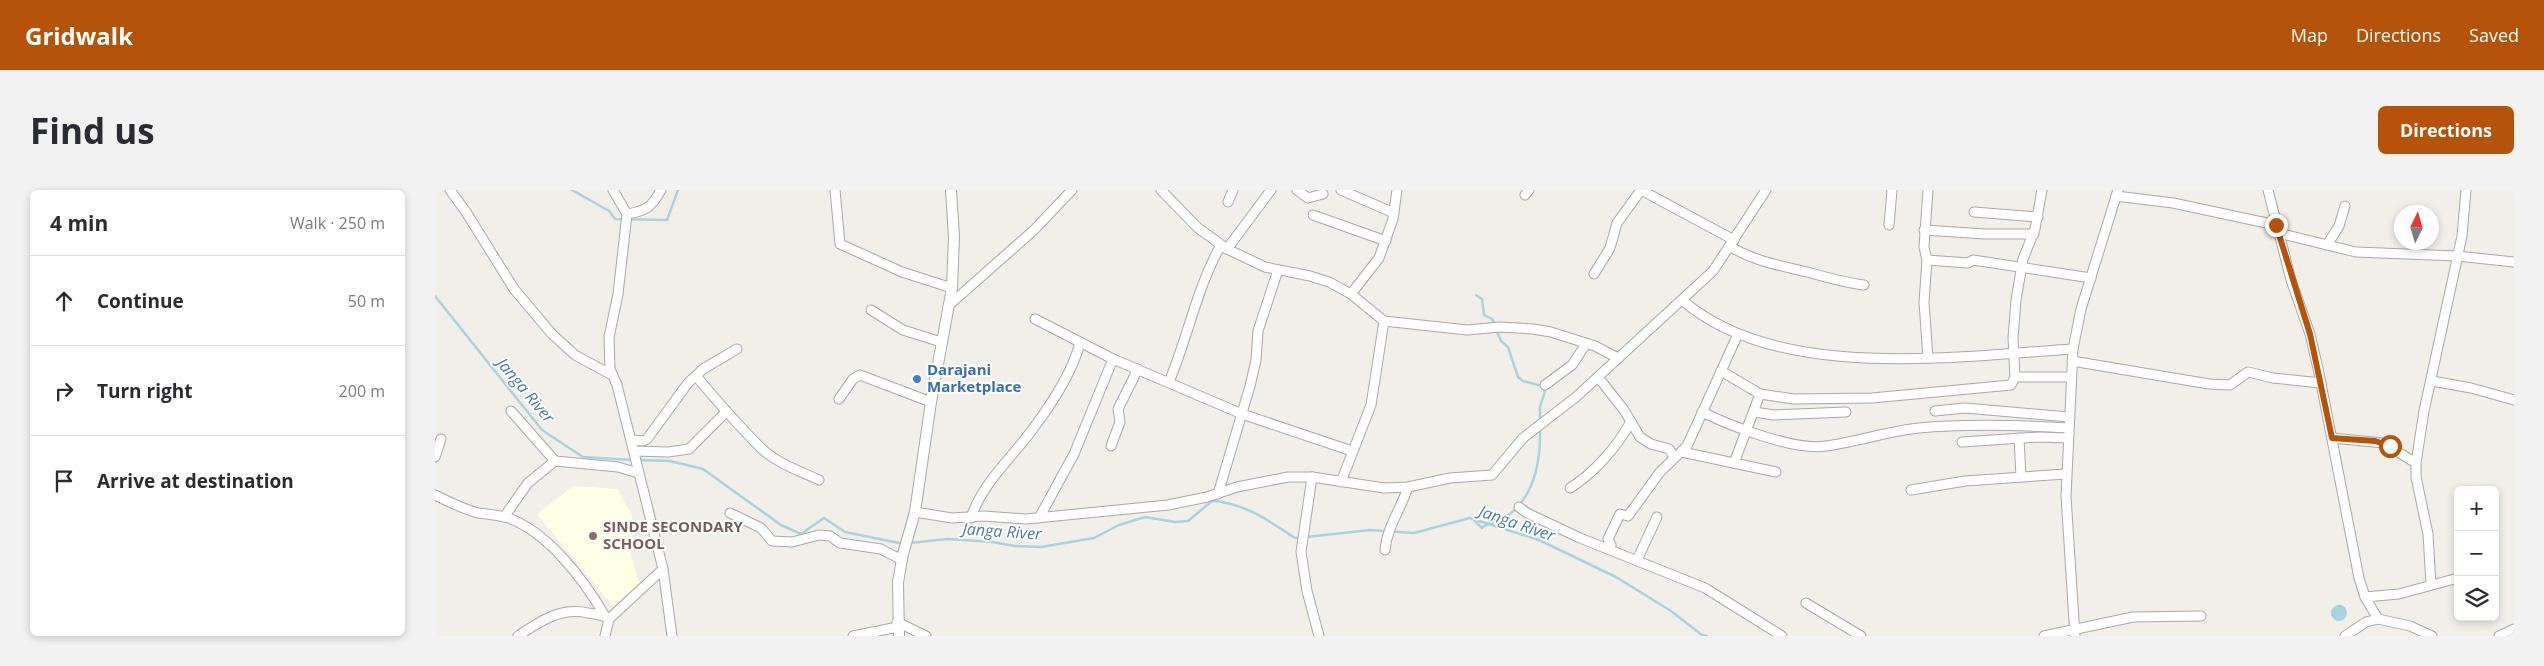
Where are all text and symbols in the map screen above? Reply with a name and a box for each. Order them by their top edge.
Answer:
text: Gridwalk [25,19,133,52]
text: Map [2291,23,2328,47]
text: Directions [2356,23,2441,47]
text: Saved [2469,23,2519,47]
button: Directions [2378,106,2514,154]
text: Find us [30,107,155,154]
north arrow [2394,205,2439,250]
text: 4 min [50,209,108,237]
text: Walk · 250 m [290,212,385,234]
route end [2265,214,2288,237]
icon: ahead [50,287,78,315]
text: Continue [97,288,184,314]
text: 50 m [348,290,385,312]
water label: Janga River [490,350,560,428]
place label: Darajani Marketplace [927,359,1022,396]
marker: Darajani Marketplace [911,373,923,385]
icon: right [50,377,78,405]
text: Turn right [97,378,192,404]
text: 200 m [339,380,385,402]
route start [2379,435,2402,458]
icon: arrive [50,467,78,495]
text: Arrive at destination [97,468,294,494]
map controls [2454,486,2499,621]
button: + [2454,486,2499,531]
water label: Janga River [1473,499,1559,546]
place label: SINDE SECONDARY SCHOOL [603,516,744,553]
water label: Janga River [959,517,1043,545]
marker: SINDE SECONDARY SCHOOL [587,530,599,542]
button: − [2454,531,2499,576]
button: layers [2454,576,2499,621]

